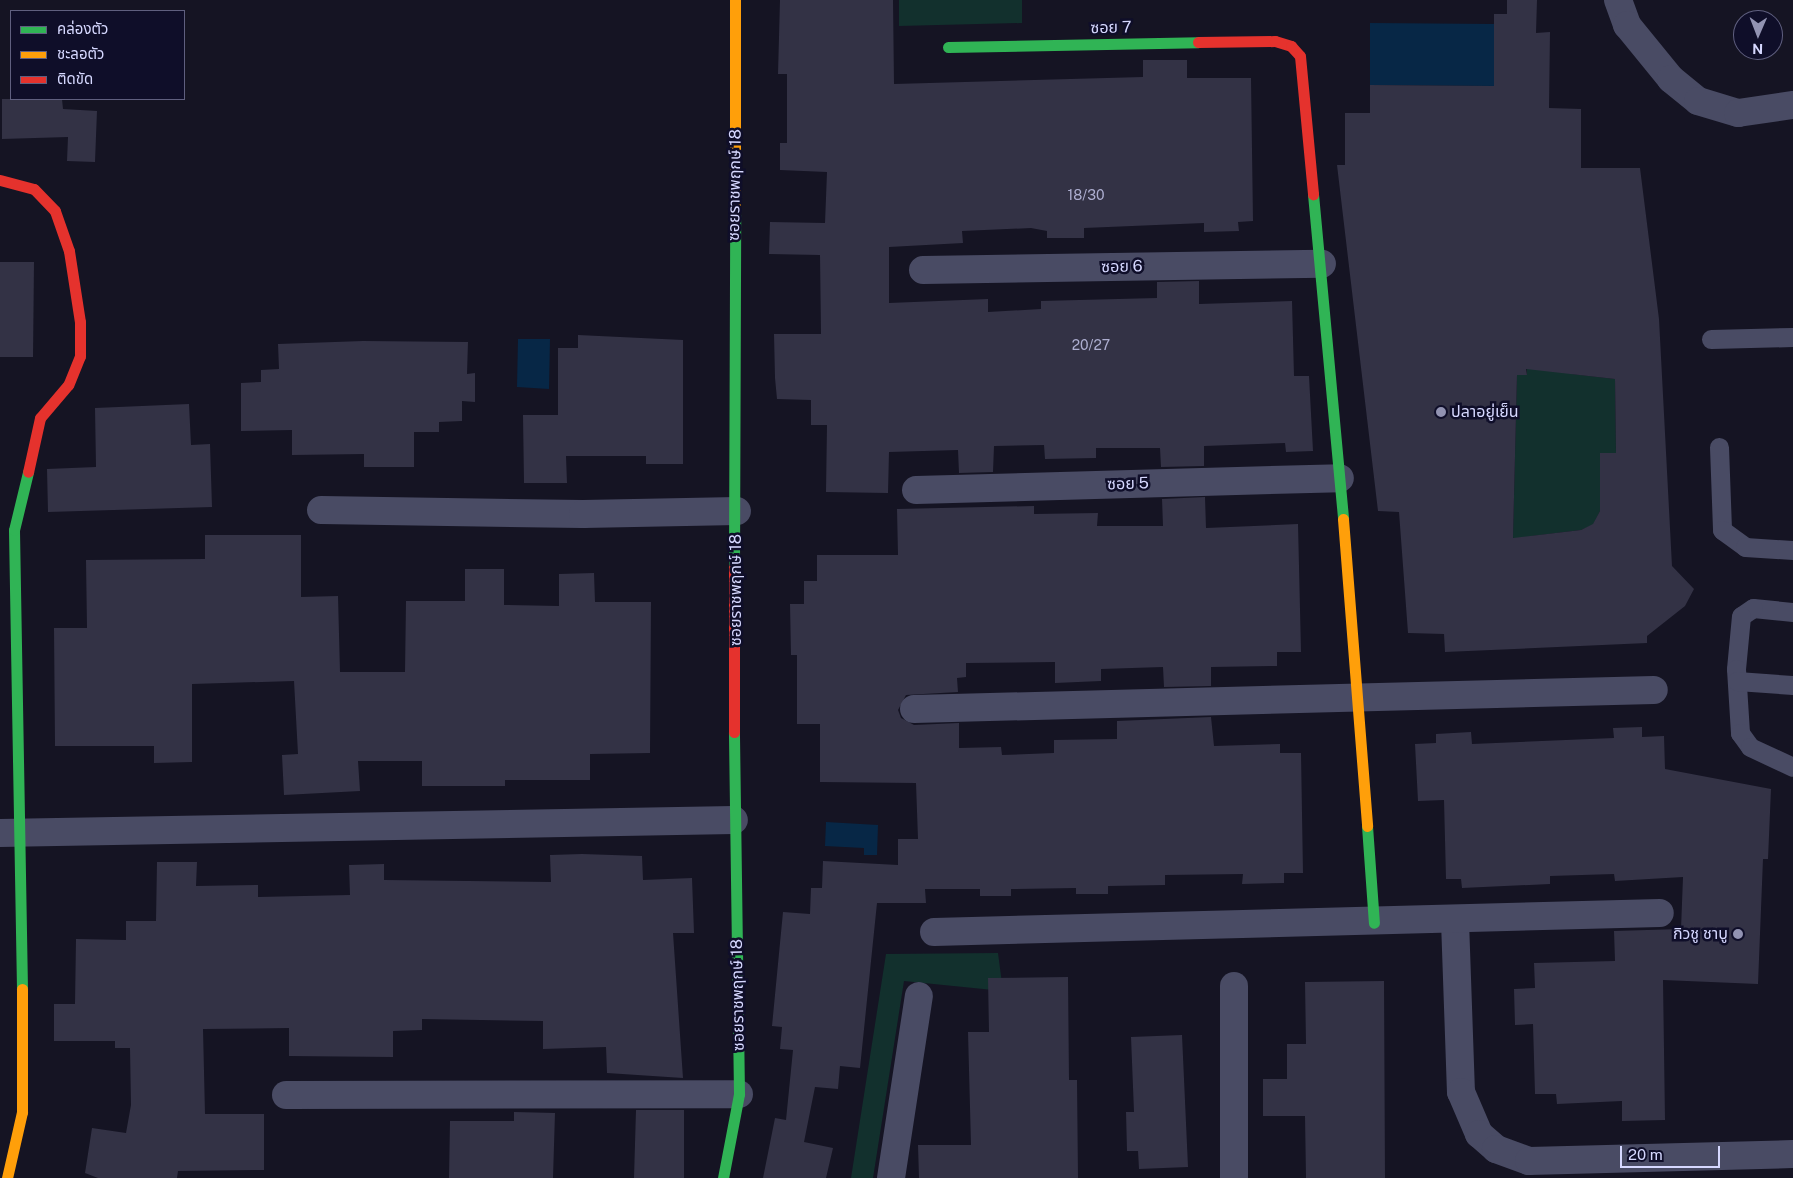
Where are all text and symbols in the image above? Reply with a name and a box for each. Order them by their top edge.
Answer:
legend [10,10,185,100]
north arrow [1733,10,1783,60]
street label: ซอย 7 [1090,18,1132,38]
text: คล่องตัว [57,20,108,37]
text: N [1752,41,1763,57]
text: ชะลอตัว [57,45,104,62]
text: ติดขัด [57,70,93,87]
street label: ซอยราชพฤกษ์ 18 [724,129,746,241]
house number: 18/30 [1068,187,1104,203]
street label: ซอย 6 [1101,257,1143,277]
house number: 20/27 [1072,337,1110,353]
place label: ปลาอยู่เย็น [1451,402,1519,422]
marker: ปลาอยู่เย็น [1435,406,1447,418]
street label: ซอย 5 [1107,474,1149,494]
street label: ซอยราชพฤกษ์ 18 [726,534,746,646]
place label: กิวชู ชาบู [1673,924,1728,944]
marker: กิวชู ชาบู [1732,928,1744,940]
street label: ซอยราชพฤกษ์ 18 [727,939,749,1051]
scale bar [1623,1136,1723,1168]
text: 20 m [1628,1146,1663,1163]

